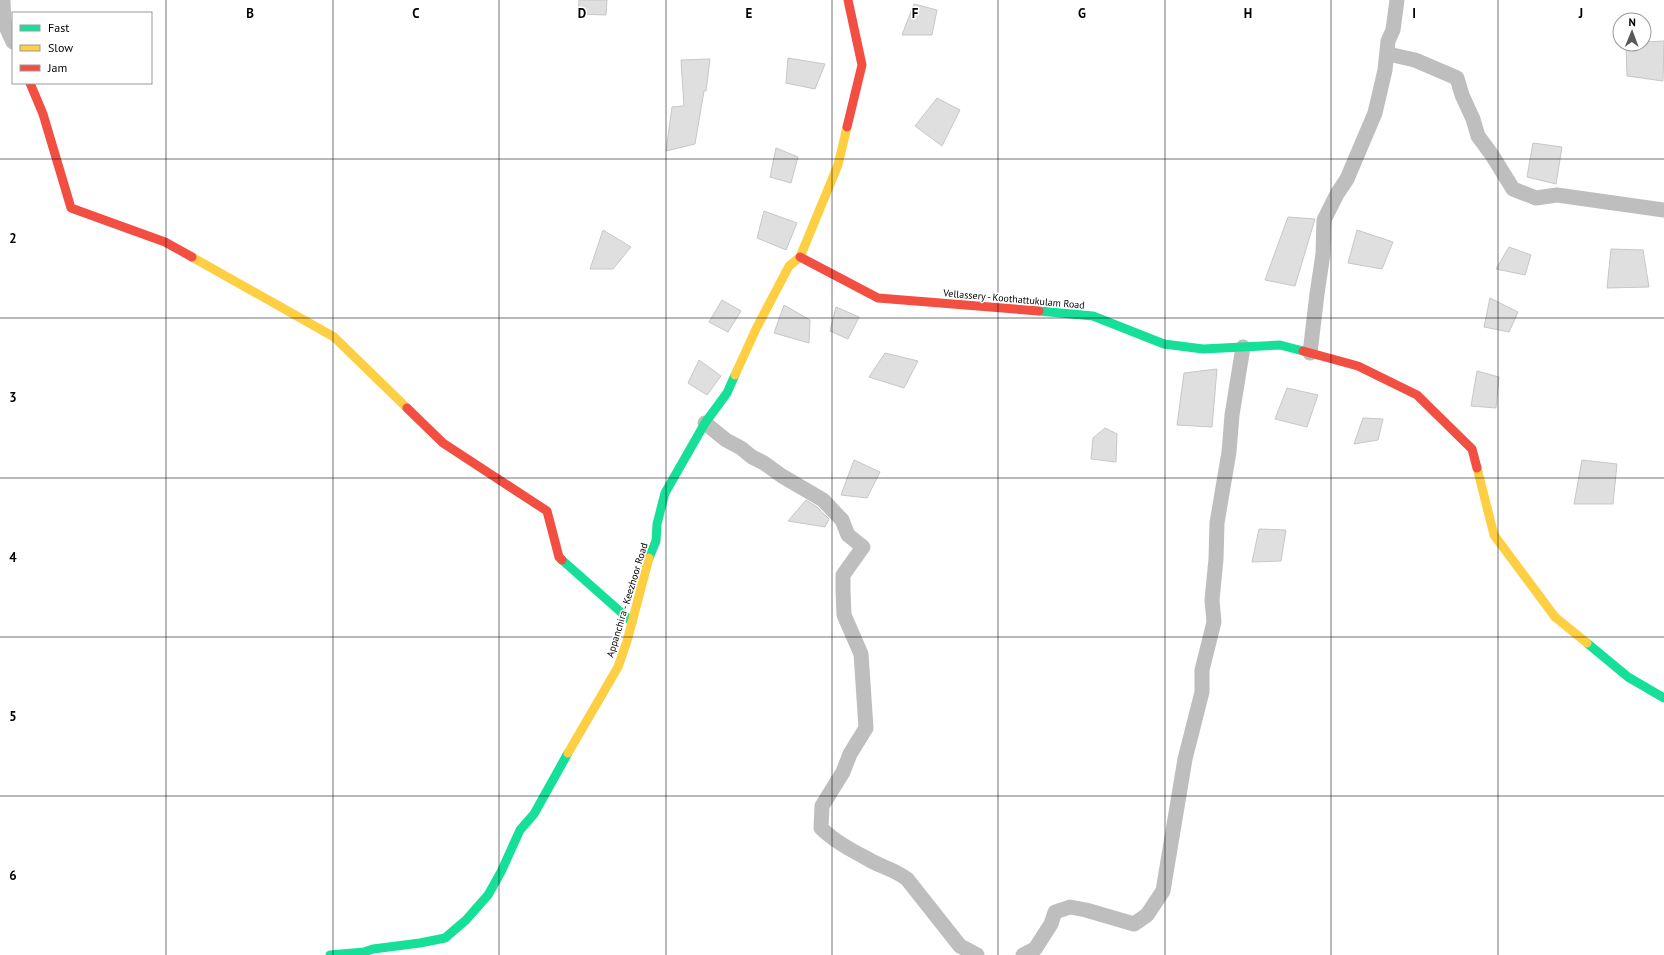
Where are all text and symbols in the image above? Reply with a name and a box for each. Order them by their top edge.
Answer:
text: B [246,5,254,22]
text: C [412,5,420,22]
text: D [578,5,586,22]
text: E [746,5,753,22]
text: F [912,5,919,22]
text: G [1078,5,1086,22]
text: H [1244,5,1252,22]
text: I [1412,5,1416,22]
text: J [1578,5,1583,22]
legend [12,12,152,84]
north arrow [1612,12,1652,52]
text: N [1628,15,1636,29]
text: Fast [48,20,69,35]
text: Slow [48,40,73,55]
text: Jam [47,60,67,75]
text: 2 [9,230,17,247]
street label: Vellassery - Koothattukulam Road [942,286,1085,312]
text: 3 [9,389,17,406]
street label: Appanchira - Keezhoor Road [603,541,651,659]
text: 4 [9,549,17,566]
text: 5 [9,708,17,725]
text: 6 [9,867,17,884]

